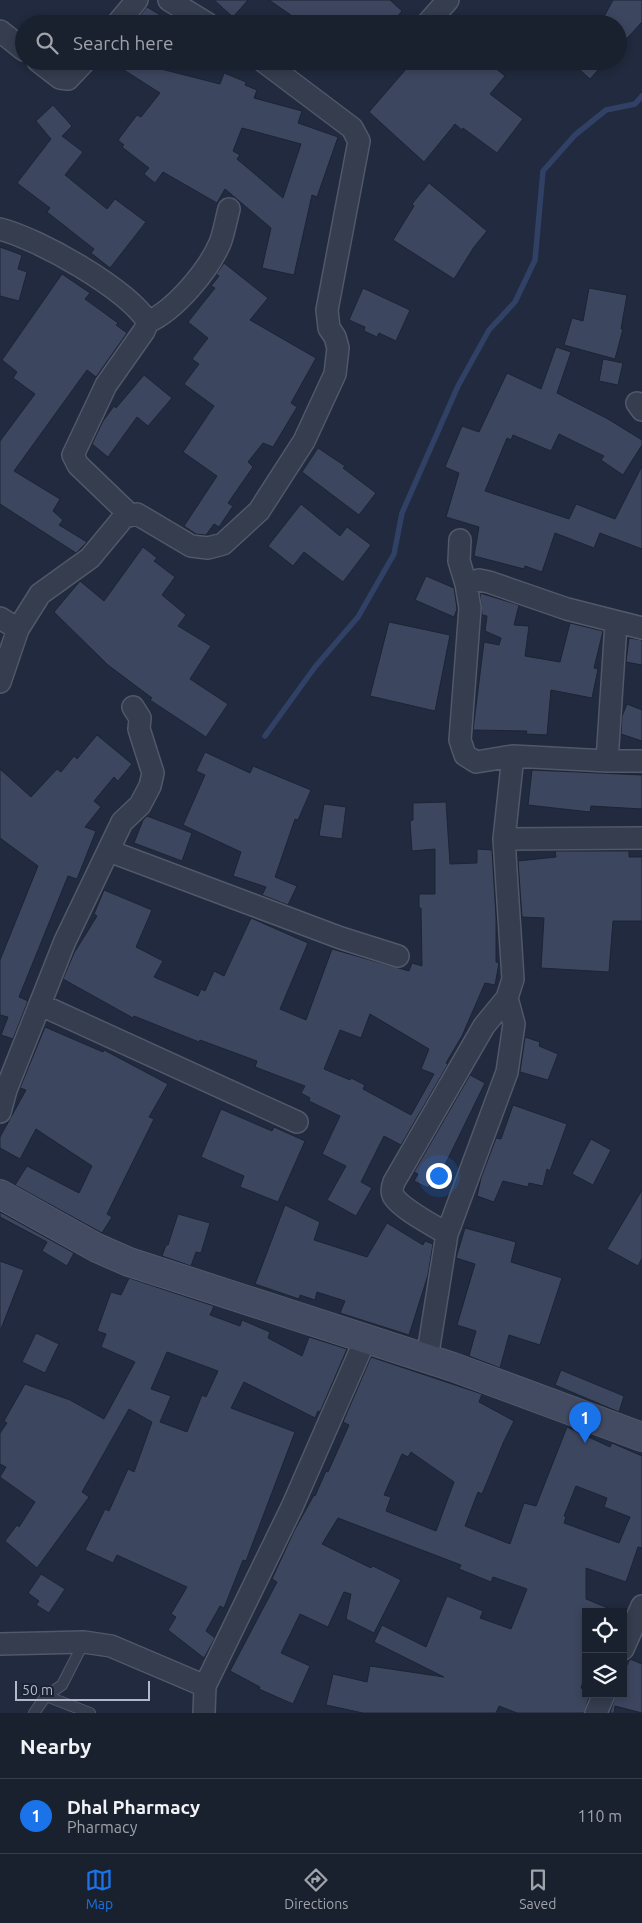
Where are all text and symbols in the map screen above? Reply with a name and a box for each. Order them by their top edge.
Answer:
search box [15,15,627,70]
icon: search [33,29,61,57]
text: Search here [73,32,173,54]
your location [426,1163,452,1189]
pin: 1 [569,1402,601,1443]
map controls [582,1608,627,1698]
button: locate [582,1608,627,1653]
button: layers [582,1653,627,1698]
scale bar [15,1678,150,1701]
text: 50 m [22,1682,53,1698]
text: Nearby [20,1734,91,1758]
text: Dhal Pharmacy [67,1796,200,1818]
text: 1 [31,1807,41,1825]
text: 110 m [577,1807,622,1825]
text: Pharmacy [67,1818,137,1836]
tab: Map [85,1866,113,1912]
tab: Directions [284,1866,348,1912]
tab: Saved [519,1866,557,1912]

